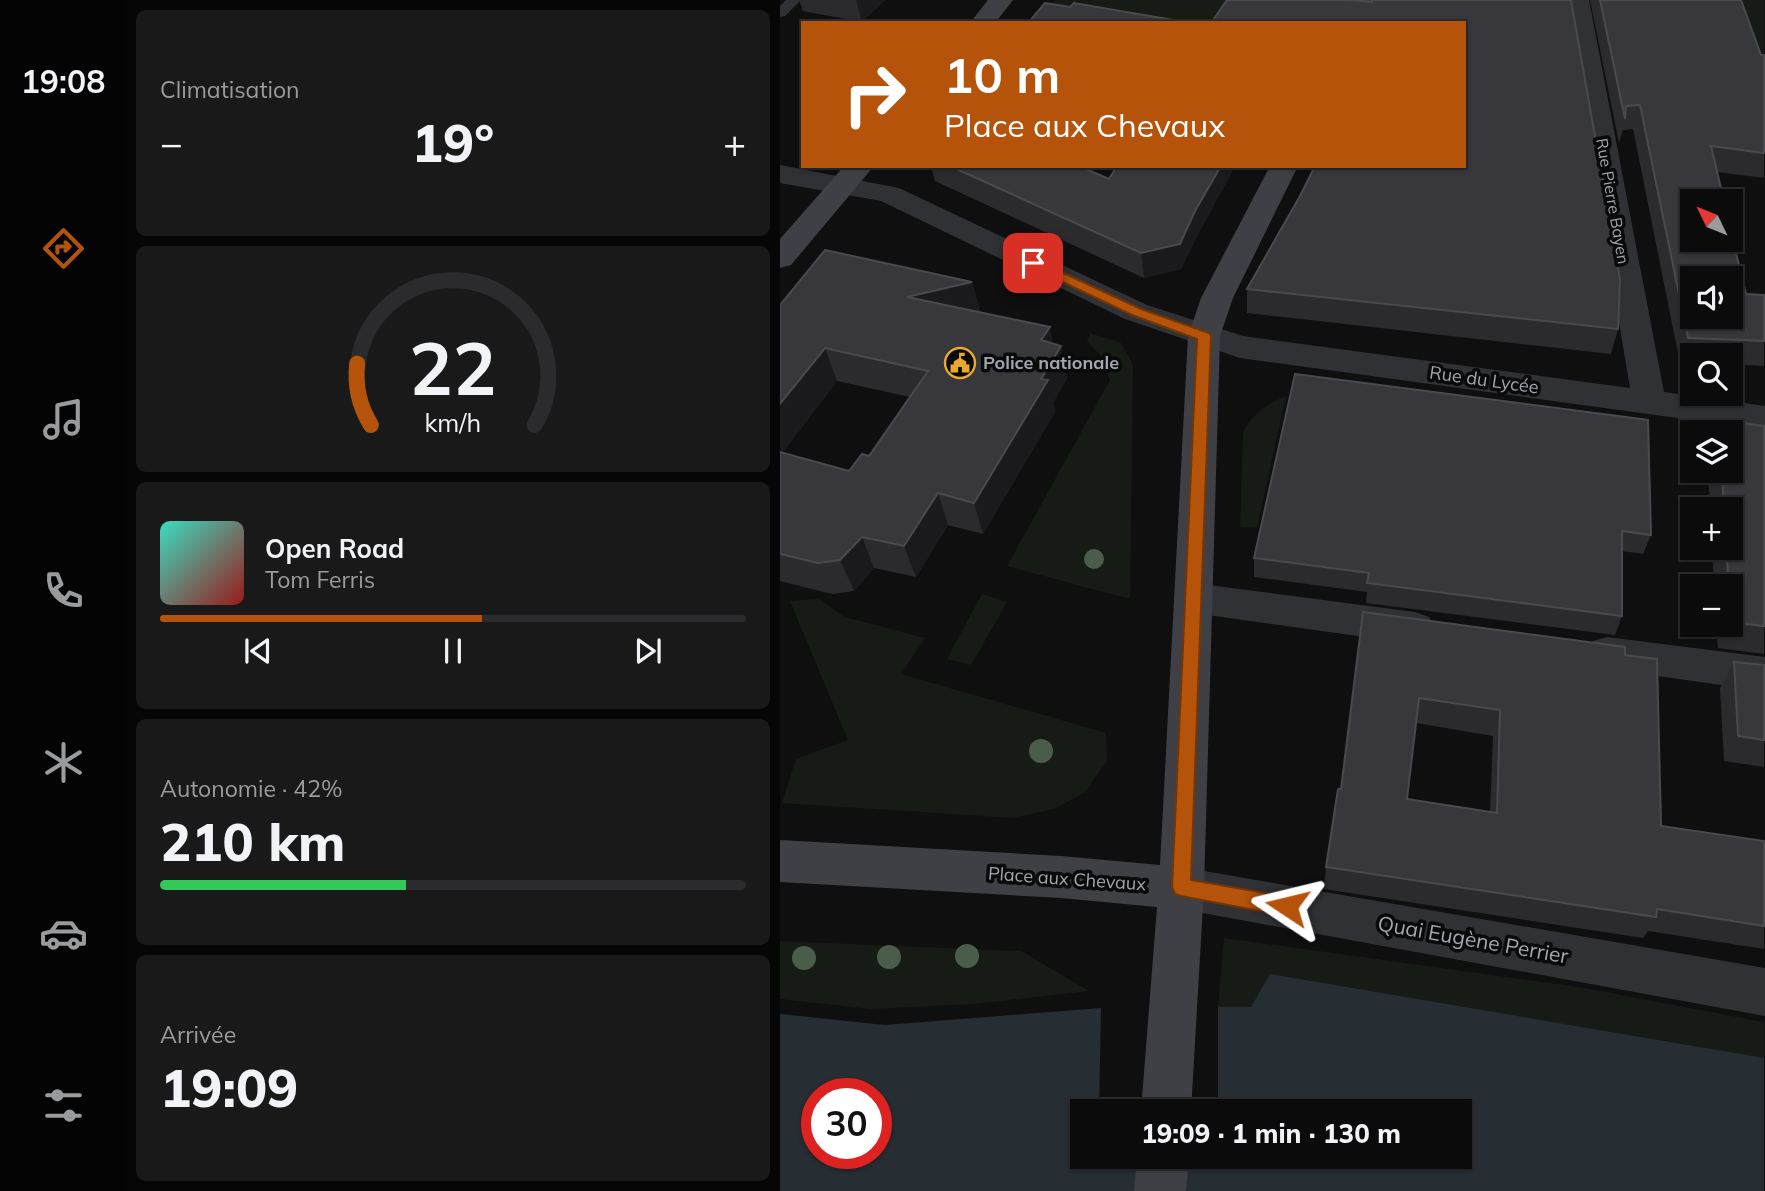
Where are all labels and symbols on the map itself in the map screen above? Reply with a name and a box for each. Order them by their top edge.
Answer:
street label: Rue Pierre Bayen [1592,137,1634,265]
north arrow [1680,189,1742,252]
pin [1003,233,1063,293]
public building icon: Police nationale [943,346,977,380]
place label: Police nationale [983,351,1119,374]
street label: Rue du Lycée [1428,360,1540,399]
street label: Place aux Chevaux [987,862,1147,896]
position arrow [1250,869,1324,943]
street label: Quai Eugène Perrier [1376,909,1571,969]
speed limit sign: 30 [801,1078,892,1169]

